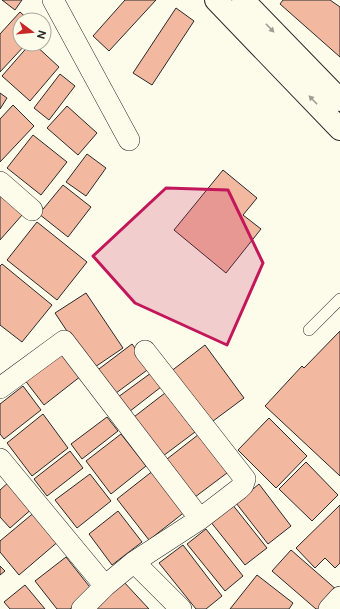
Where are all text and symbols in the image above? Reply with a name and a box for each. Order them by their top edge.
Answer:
north arrow [12,12,52,52]
one-way arrow [265,23,275,33]
text: N [34,29,49,41]
one-way arrow [309,96,318,105]

